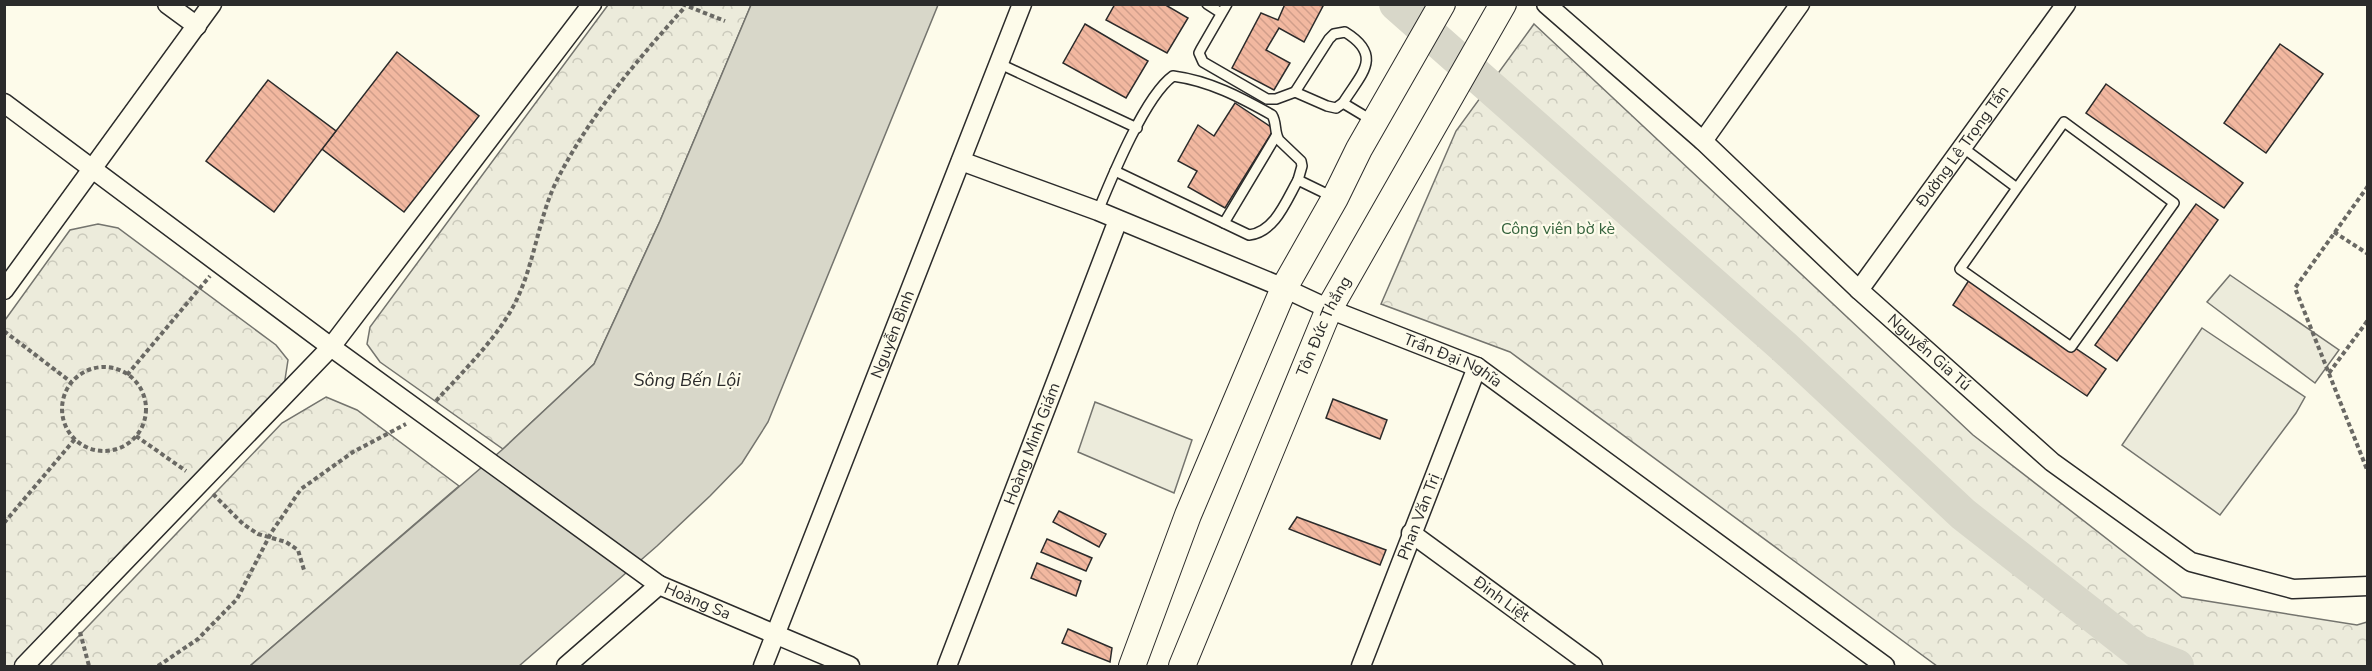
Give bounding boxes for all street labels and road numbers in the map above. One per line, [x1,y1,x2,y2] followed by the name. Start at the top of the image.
[1911,81,2014,213] street label: Đường Lê Trọng Tấn
[1291,272,1357,380] street label: Tôn Đức Thắng
[866,287,920,382] street label: Nguyễn Bình
[1882,309,1976,396] street label: Nguyễn Gia Tú
[1400,328,1506,393] street label: Trần Đại Nghĩa
[999,379,1066,508] street label: Hoàng Minh Giám
[1392,471,1446,563] street label: Phan Văn Trị
[1468,571,1534,627] street label: Đinh Liệt
[661,577,734,625] street label: Hoàng Sa

